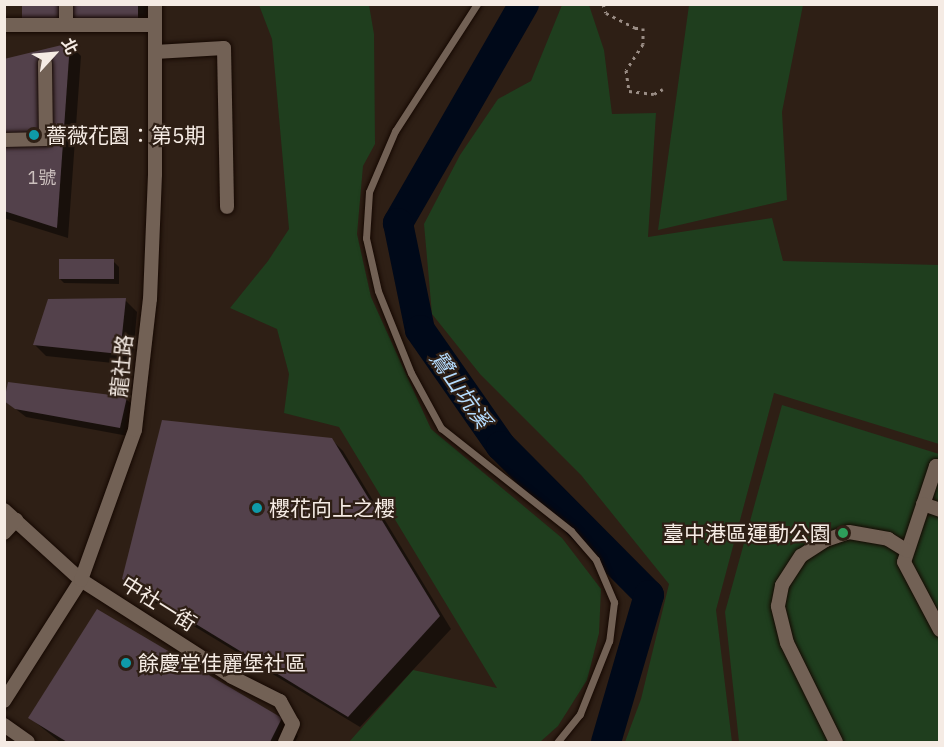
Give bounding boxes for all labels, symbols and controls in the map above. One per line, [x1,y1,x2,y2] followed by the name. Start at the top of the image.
[24,24,84,84] north arrow
[58,35,83,58] text: 北
[46,122,206,148] place label: 薔薇花園：第5期
[27,128,41,142] marker: 薔薇花園：第5期
[28,167,56,189] house number: 1號
[105,333,137,399] street label: 龍社路
[425,345,497,433] water label: 鷺山坑溪
[269,495,395,521] place label: 櫻花向上之櫻
[250,501,264,515] marker: 櫻花向上之櫻
[663,520,831,546] place label: 臺中港區運動公園
[836,526,850,540] marker: 臺中港區運動公園
[117,570,201,636] street label: 中社一街
[138,650,306,676] place label: 餘慶堂佳麗堡社區
[119,656,133,670] marker: 餘慶堂佳麗堡社區

